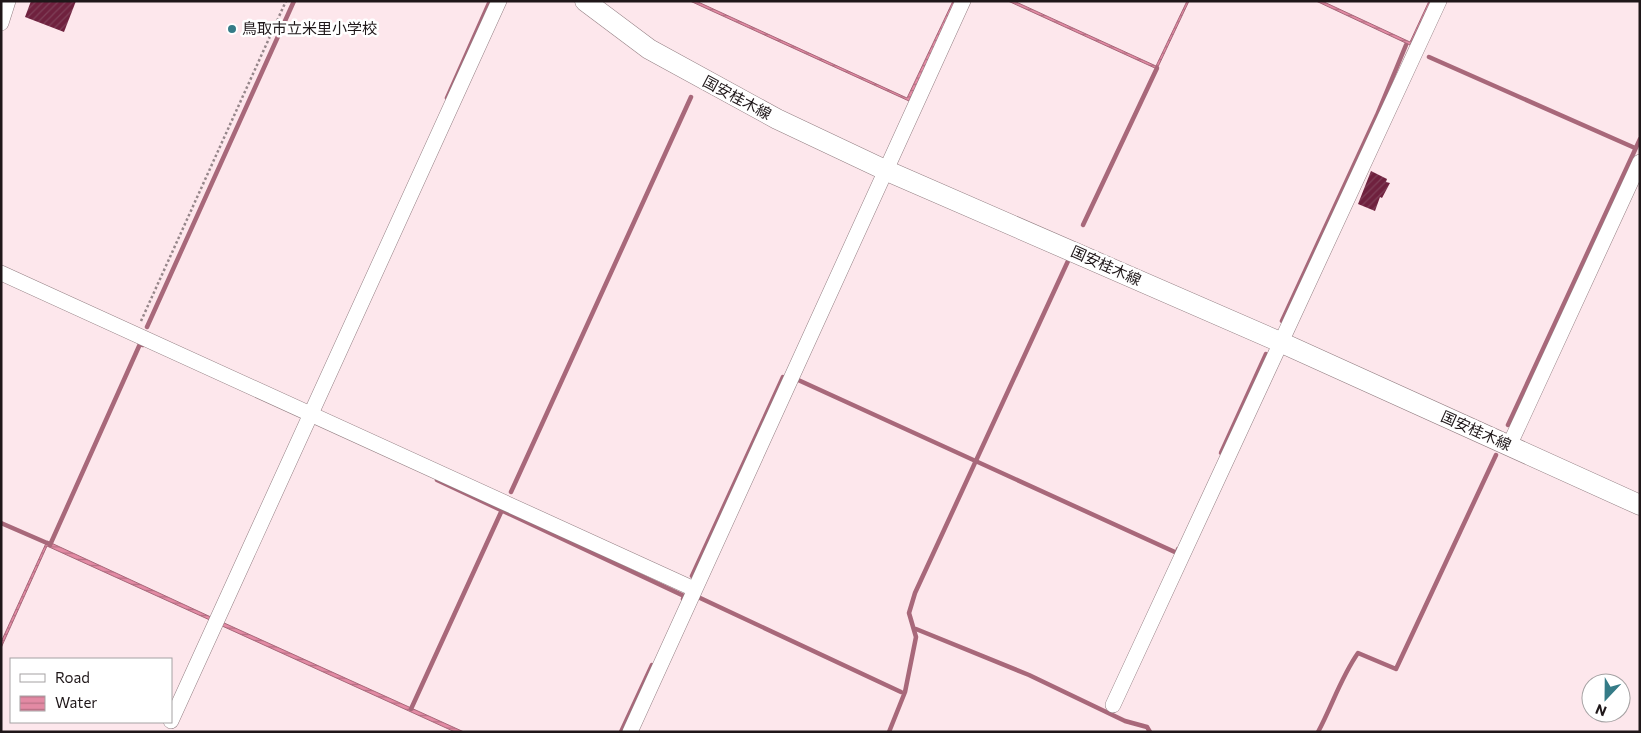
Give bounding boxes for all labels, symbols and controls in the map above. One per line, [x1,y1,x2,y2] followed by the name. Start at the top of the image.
[242,19,377,37] place label: 鳥取市立米里小学校
[226,23,238,35] marker: 鳥取市立米里小学校
[700,72,775,123] street label: 国安桂木線
[1068,242,1144,289] street label: 国安桂木線
[1438,407,1514,454] street label: 国安桂木線
[10,658,172,723] legend
[55,668,90,686] text: Road
[1581,673,1631,723] north arrow
[55,693,97,711] text: Water
[1593,701,1609,720] text: N

